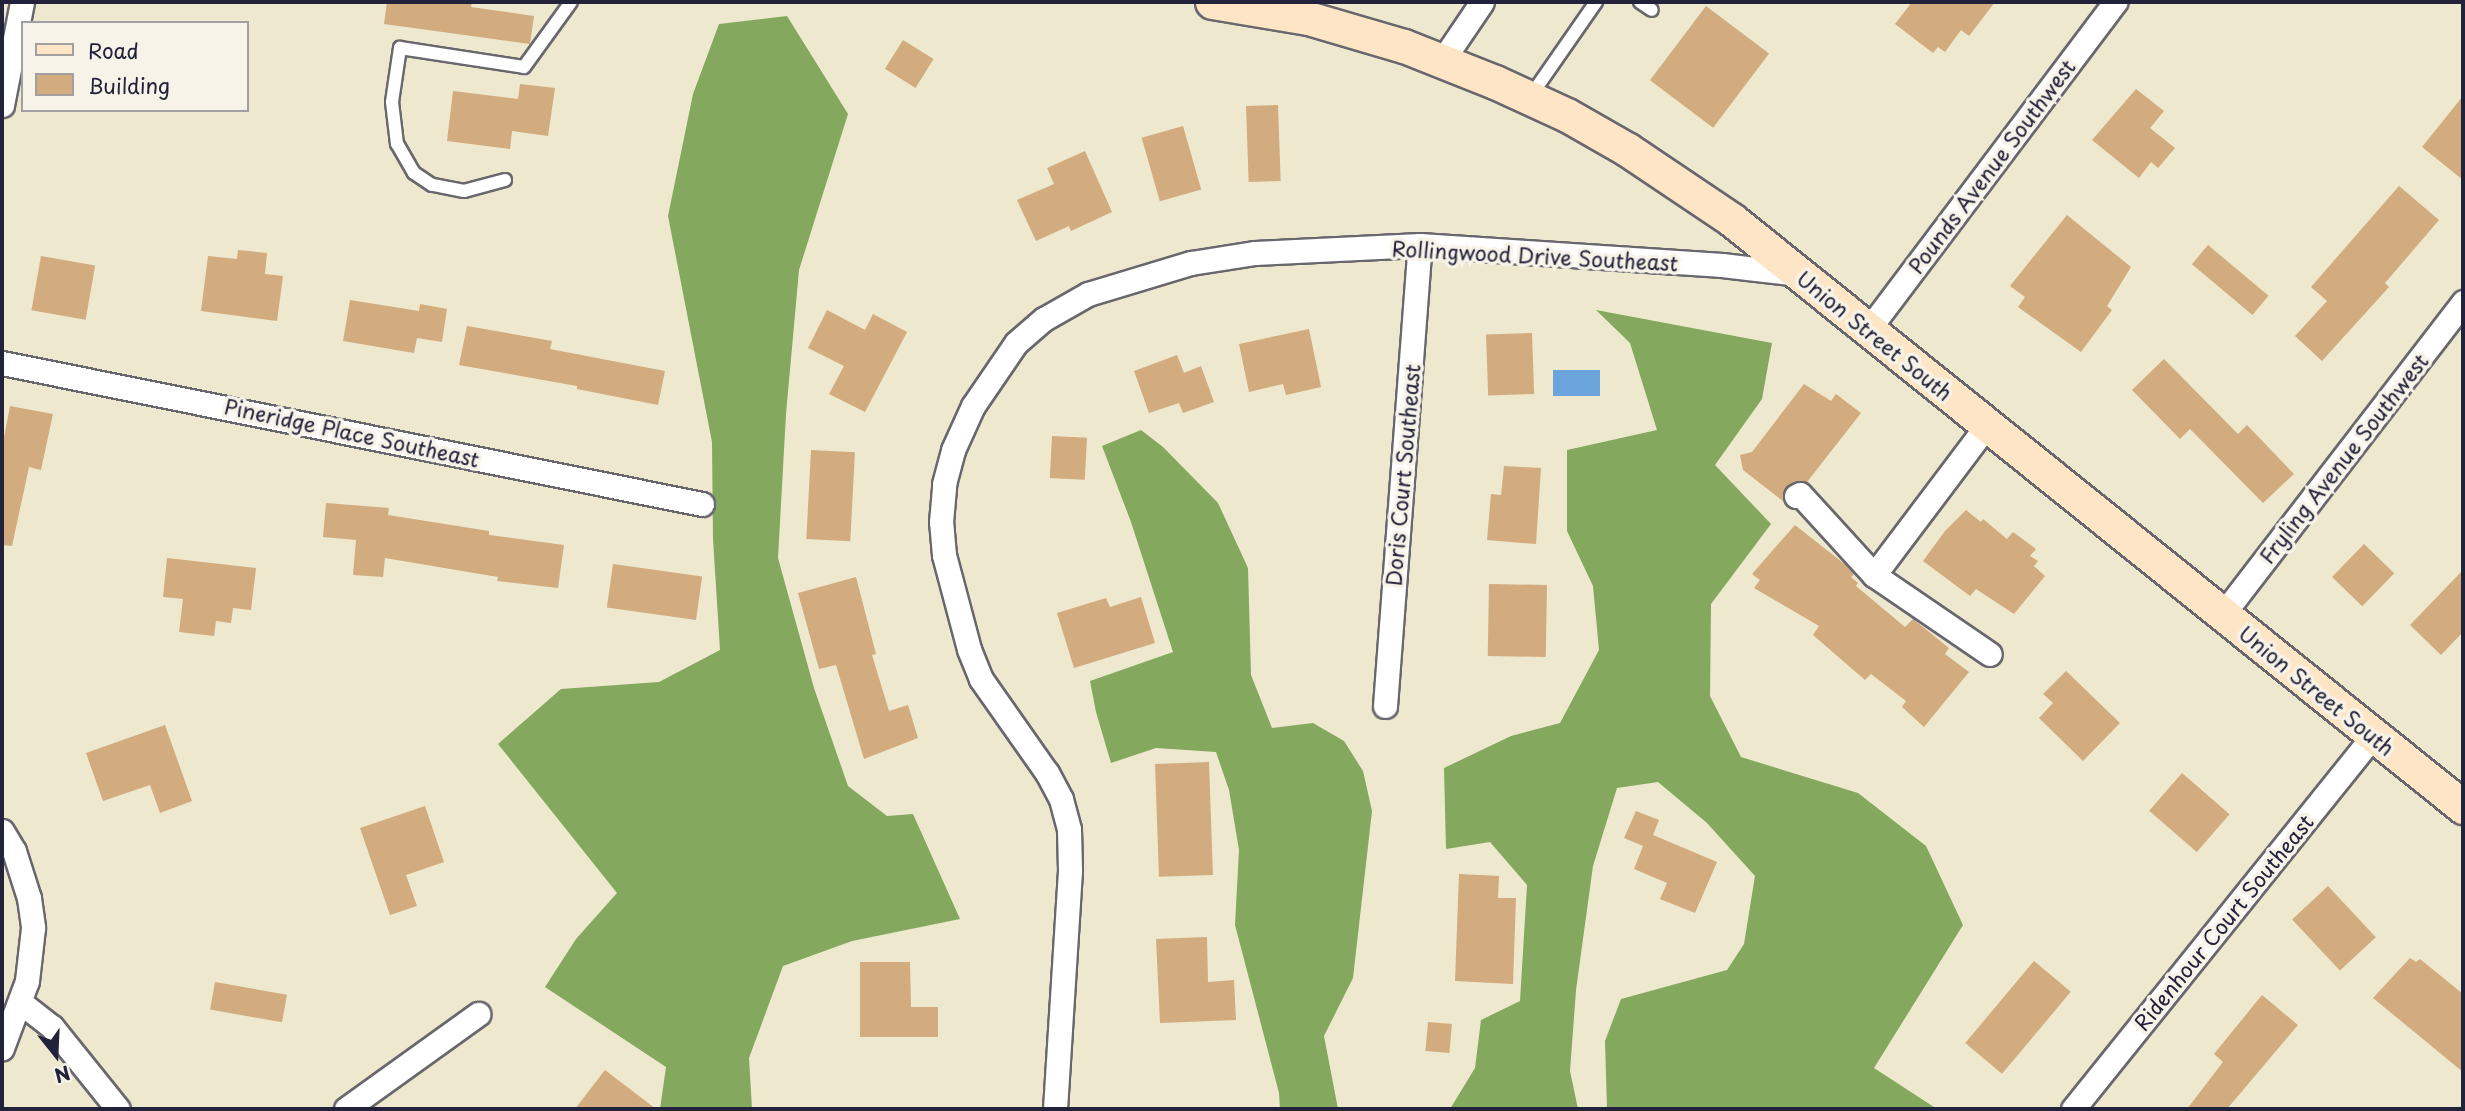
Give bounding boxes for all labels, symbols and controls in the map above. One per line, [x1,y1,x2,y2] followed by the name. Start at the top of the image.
[21,21,248,112] legend
[88,34,139,66] text: Road
[1903,54,2079,278] street label: Pounds Avenue Southwest
[88,69,170,101] text: Building
[1392,235,1678,275] street label: Rollingwood Drive Southeast
[1792,264,1958,406] street label: Union Street South
[2254,348,2432,568] street label: Fryling Avenue Southwest
[1380,363,1424,587] street label: Doris Court Southeast
[222,393,482,471] street label: Pineridge Place Southeast
[2234,619,2400,761] street label: Union Street South
[2128,808,2318,1036] street label: Ridenhour Court Southeast
[21,1020,91,1090] north arrow
[51,1059,74,1091] text: N

